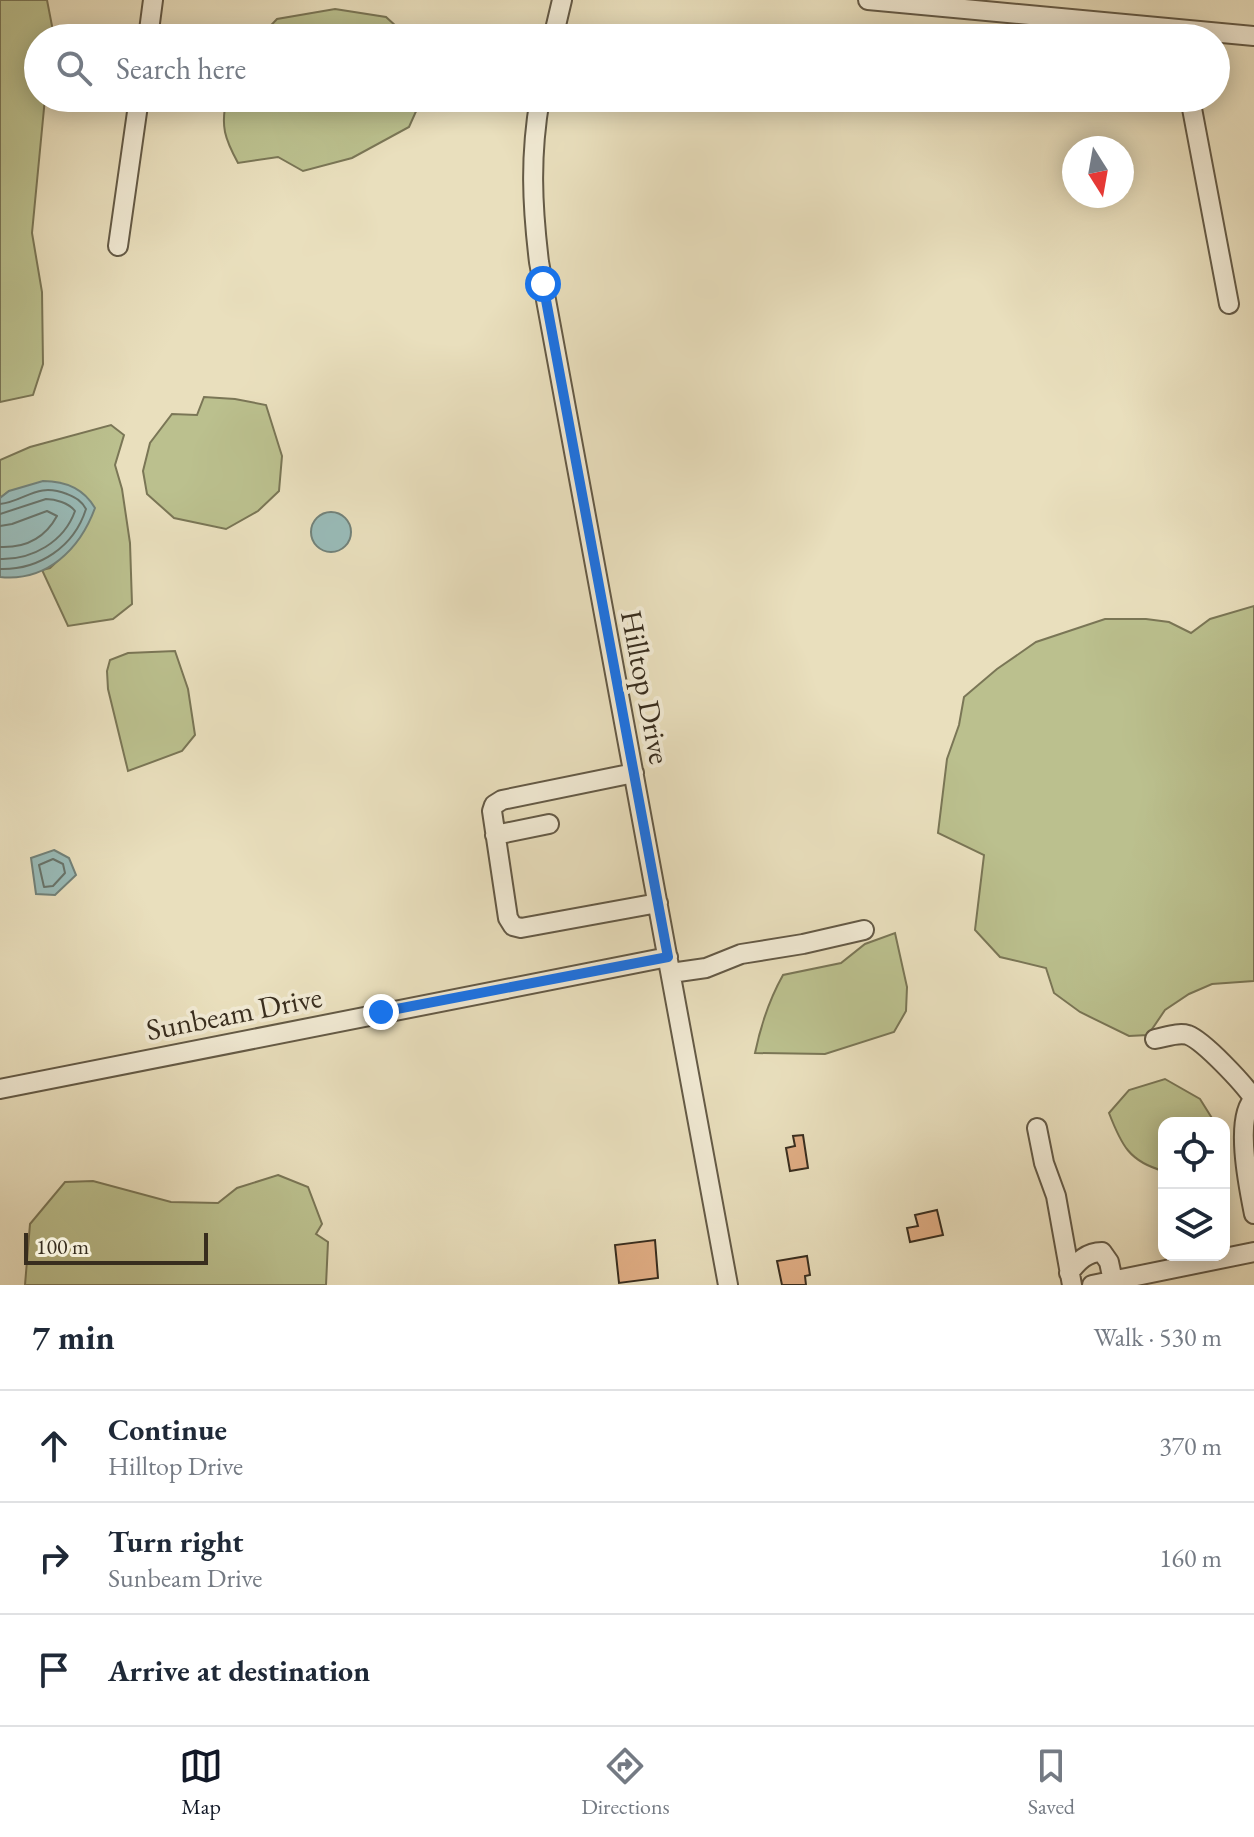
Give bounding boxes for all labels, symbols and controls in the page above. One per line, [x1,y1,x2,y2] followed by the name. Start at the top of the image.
[24,24,1230,112] search box
[52,46,96,90] icon: search
[116,49,246,88] text: Search here
[1062,136,1134,208] north arrow
[525,266,561,302] route start
[612,607,680,767] street label: Hilltop Drive
[143,977,325,1049] street label: Sunbeam Drive
[363,994,399,1030] route end
[1158,1117,1230,1261] map controls
[1158,1117,1230,1189] button: locate
[1158,1189,1230,1261] button: layers
[24,1229,208,1265] scale bar
[36,1232,89,1261] text: 100 m
[32,1315,115,1359] text: 7 min
[1094,1320,1222,1354] text: Walk · 530 m
[108,1410,227,1449] text: Continue
[32,1424,76,1468] icon: ahead
[1159,1429,1222,1463] text: 370 m
[108,1449,243,1483] text: Hilltop Drive
[108,1522,244,1561] text: Turn right
[32,1536,76,1580] icon: right
[1159,1541,1222,1575] text: 160 m
[108,1561,262,1595] text: Sunbeam Drive
[32,1648,76,1692] icon: arrive
[108,1651,370,1690] text: Arrive at destination
[179,1744,223,1821] tab: Map
[581,1744,670,1821] tab: Directions
[1028,1744,1075,1821] tab: Saved

